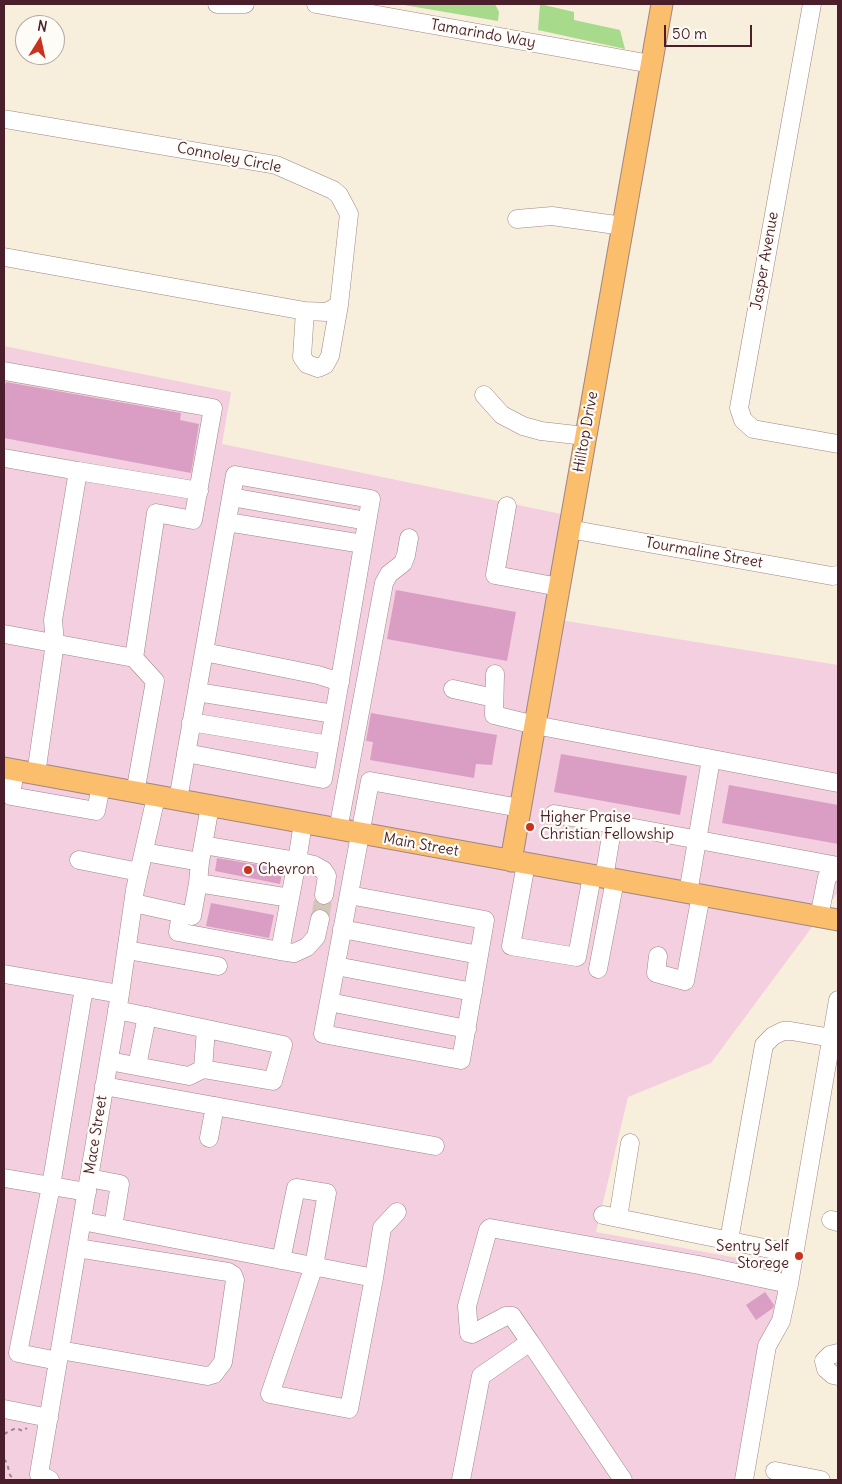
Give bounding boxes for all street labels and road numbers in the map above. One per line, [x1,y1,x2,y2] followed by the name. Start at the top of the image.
[429,16,537,52] street label: Tamarindo Way
[175,139,283,177] street label: Connoley Circle
[747,210,783,312] street label: Jasper Avenue
[570,390,602,474] street label: Hilltop Drive
[644,534,764,572] street label: Tourmaline Street
[382,830,460,860] street label: Main Street
[81,1094,111,1176] street label: Mace Street

